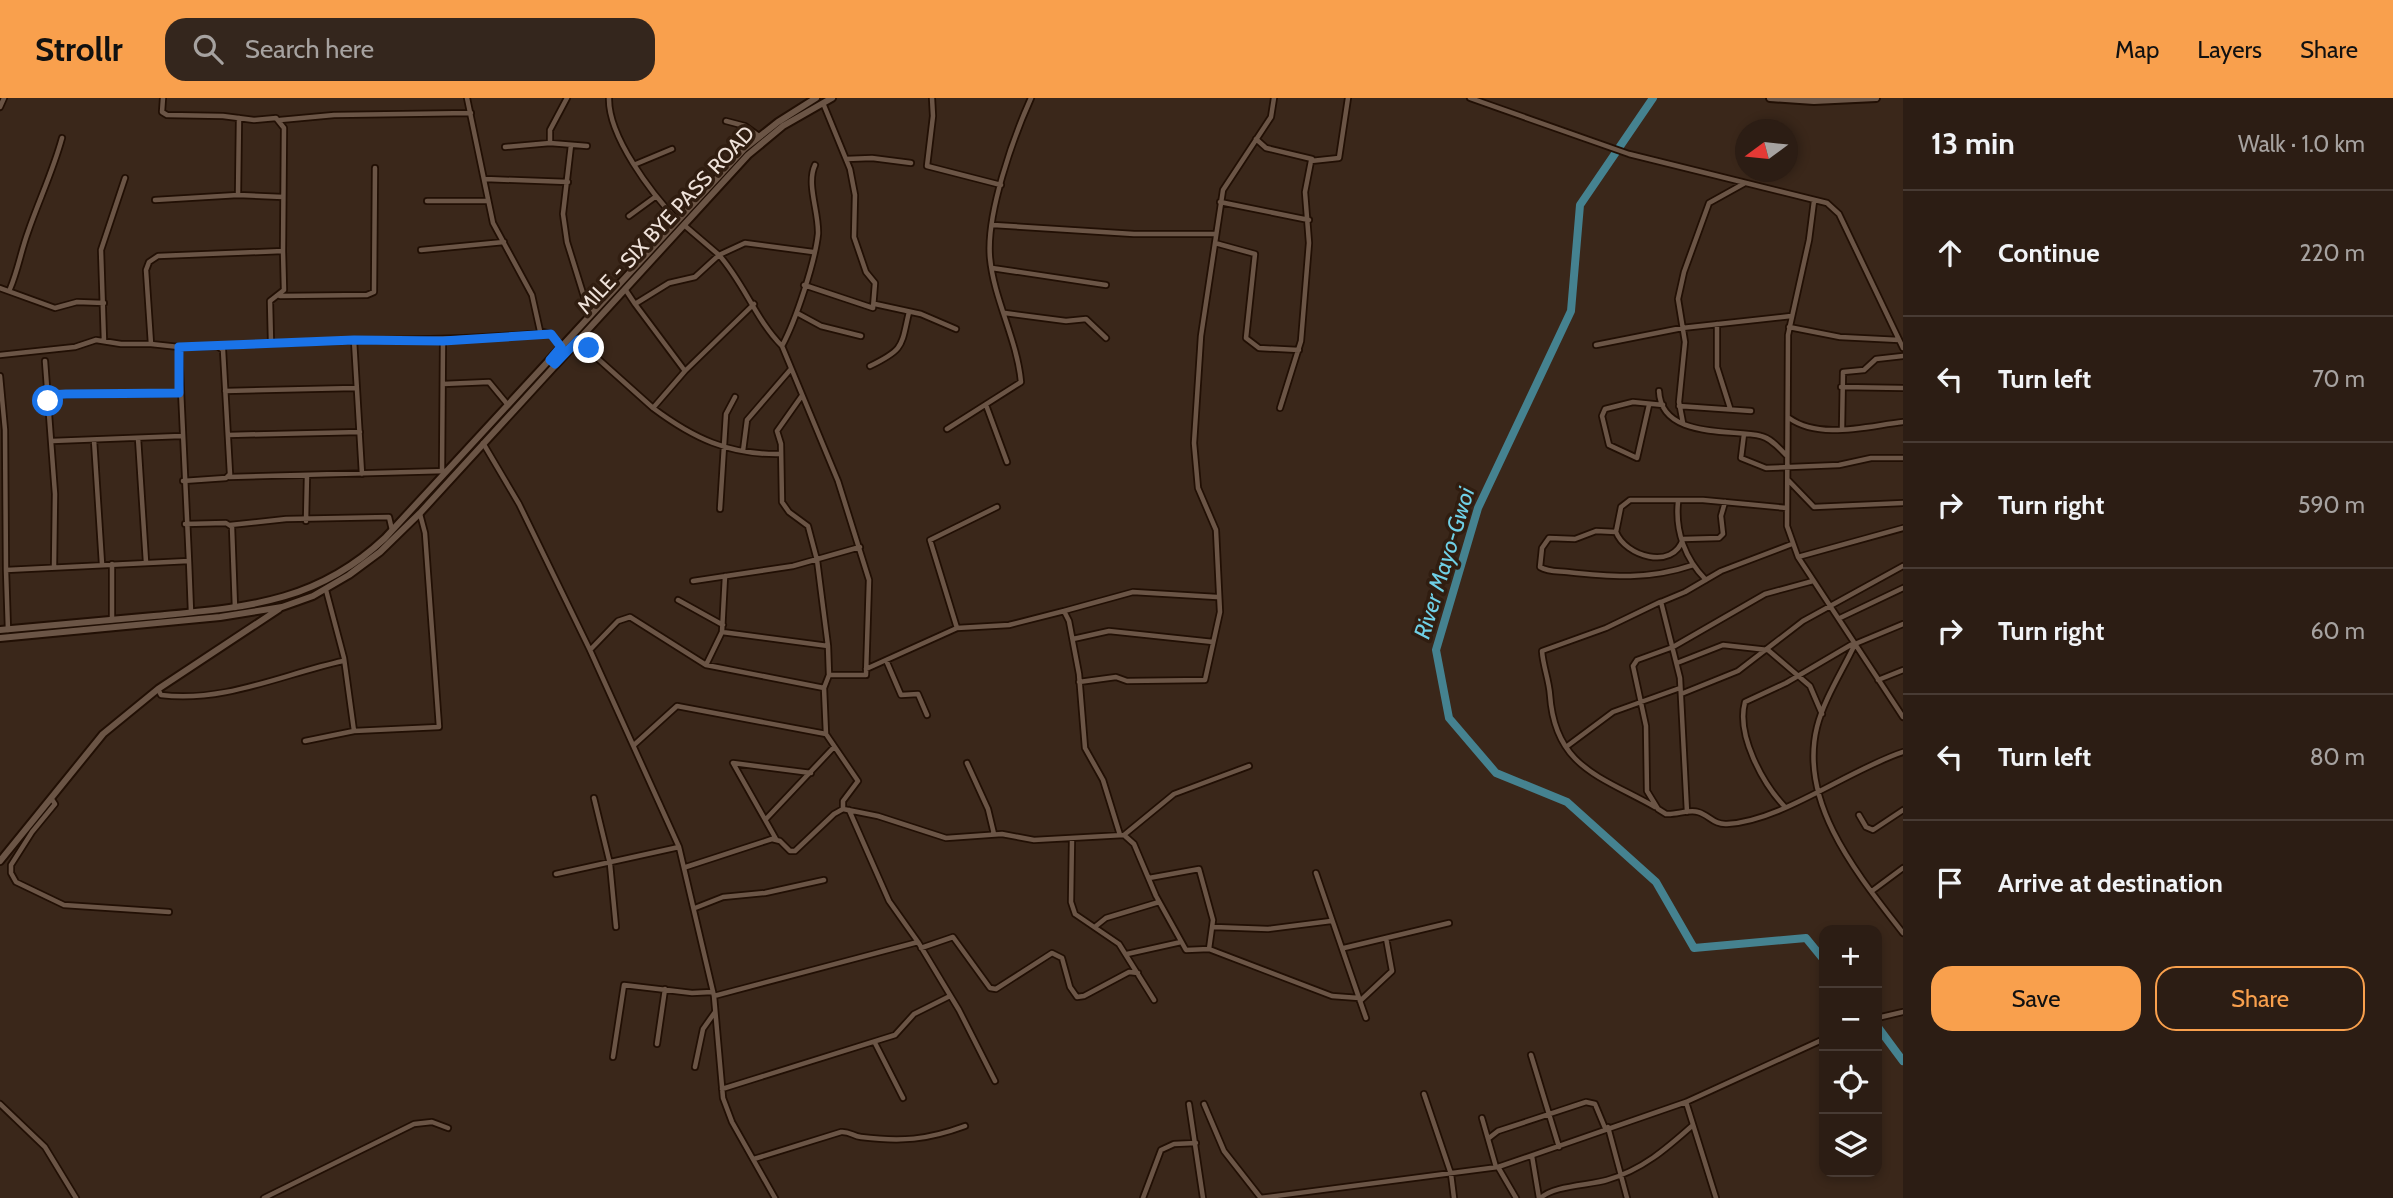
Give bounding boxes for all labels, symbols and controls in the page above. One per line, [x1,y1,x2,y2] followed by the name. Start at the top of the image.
[165,18,655,81] search box
[35,29,123,69] text: Strollr
[189,30,227,68] icon: search
[245,33,374,65] text: Search here
[2115,35,2159,64] text: Map
[2197,35,2262,64] text: Layers
[2300,35,2358,64] text: Share
[1735,119,1798,182] north arrow
[572,120,759,319] street label: MILE - SIX BYE PASS ROAD
[1931,125,2015,162] text: 13 min
[2238,130,2365,158] text: Walk · 1.0 km
[1931,234,1969,272] icon: ahead
[1998,237,2100,269] text: Continue
[2299,239,2365,267] text: 220 m
[573,332,604,363] route end
[1931,360,1969,398] icon: left
[1998,363,2091,395] text: Turn left
[2312,365,2365,393] text: 70 m
[32,385,63,416] route start
[1408,483,1481,642] water label: River Mayo-Gwoi
[1931,486,1969,524] icon: right
[1998,489,2104,521] text: Turn right
[2298,491,2365,519] text: 590 m
[1931,612,1969,650] icon: right
[1998,615,2104,647] text: Turn right
[2311,617,2365,645] text: 60 m
[1931,738,1969,776] icon: left
[1998,741,2091,773] text: Turn left
[2310,743,2365,771] text: 80 m
[1931,864,1969,902] icon: arrive
[1998,867,2223,899] text: Arrive at destination
[1819,925,1882,1177] map controls
[1819,925,1882,988] button: +
[1931,966,2141,1031] button: Save
[2155,966,2365,1031] button: Share
[1819,988,1882,1051] button: −
[1819,1051,1882,1114] button: locate
[1819,1114,1882,1177] button: layers

